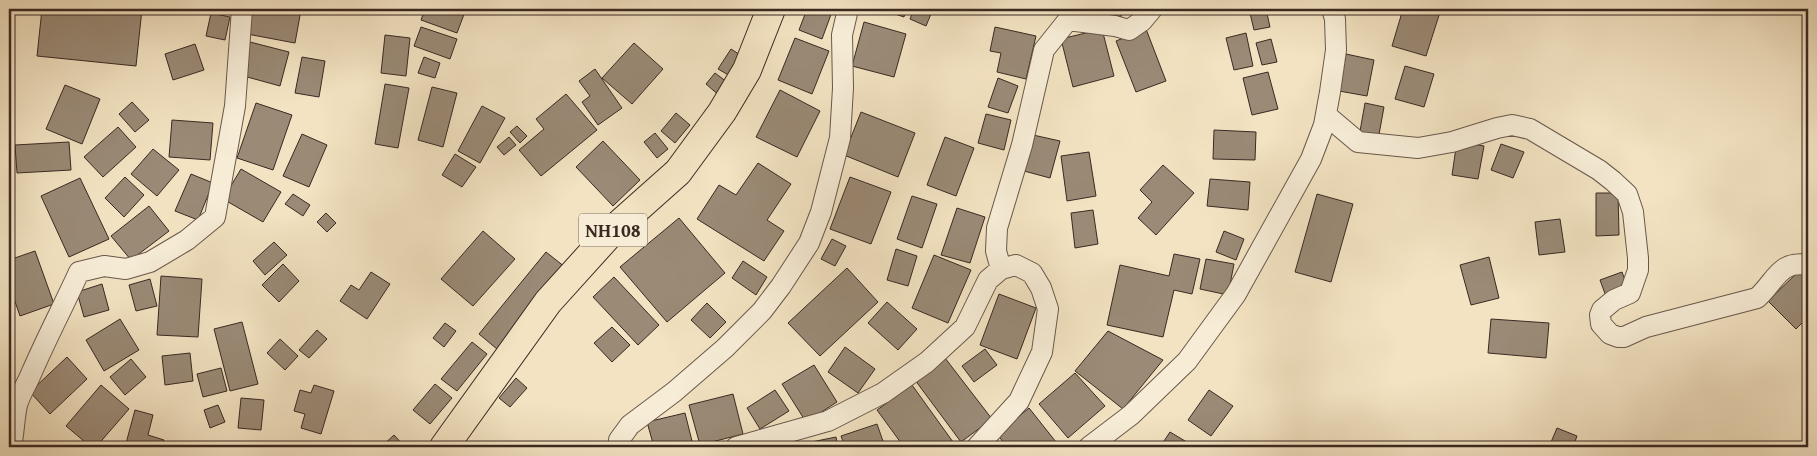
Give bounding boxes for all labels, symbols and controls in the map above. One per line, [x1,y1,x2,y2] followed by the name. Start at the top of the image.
[579,214,647,246] road number: NH108

